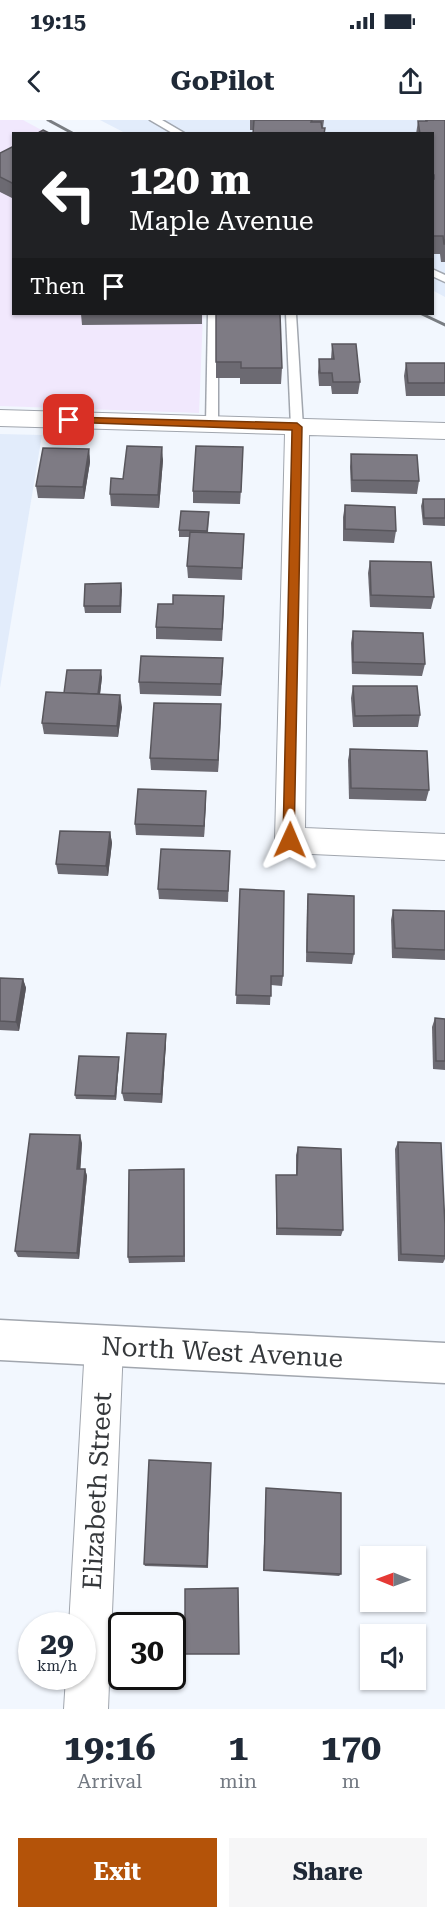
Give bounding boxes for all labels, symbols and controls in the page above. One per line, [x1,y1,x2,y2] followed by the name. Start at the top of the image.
[30,9,86,34] text: 19:15
[18,65,51,98] icon: back
[171,65,274,97] text: GoPilot
[394,65,427,98] icon: share
[129,155,251,204] text: 120 m
[30,156,108,234] icon: left
[129,205,314,237] text: Maple Avenue
[97,270,130,303] icon: arrive
[30,274,85,299] text: Then
[43,394,94,445] pin
[52,403,85,436] icon: arrive
[258,808,322,872] position arrow
[100,1331,344,1373] street label: North West Avenue
[77,1391,117,1591] street label: Elizabeth Street
[360,1546,426,1612] north arrow
[360,1546,426,1690] map controls
[108,1612,186,1690] speed limit sign: 30
[360,1624,426,1690] button: sound
[40,1626,74,1661] text: 29
[37,1657,77,1675] text: km/h
[64,1727,156,1769] text: 19:16
[228,1727,248,1769] text: 1
[321,1727,381,1769] text: 170
[77,1769,142,1793] text: Arrival
[219,1769,257,1793] text: min
[342,1769,360,1793] text: m
[18,1838,217,1907] button: Exit
[229,1838,427,1907] button: Share

